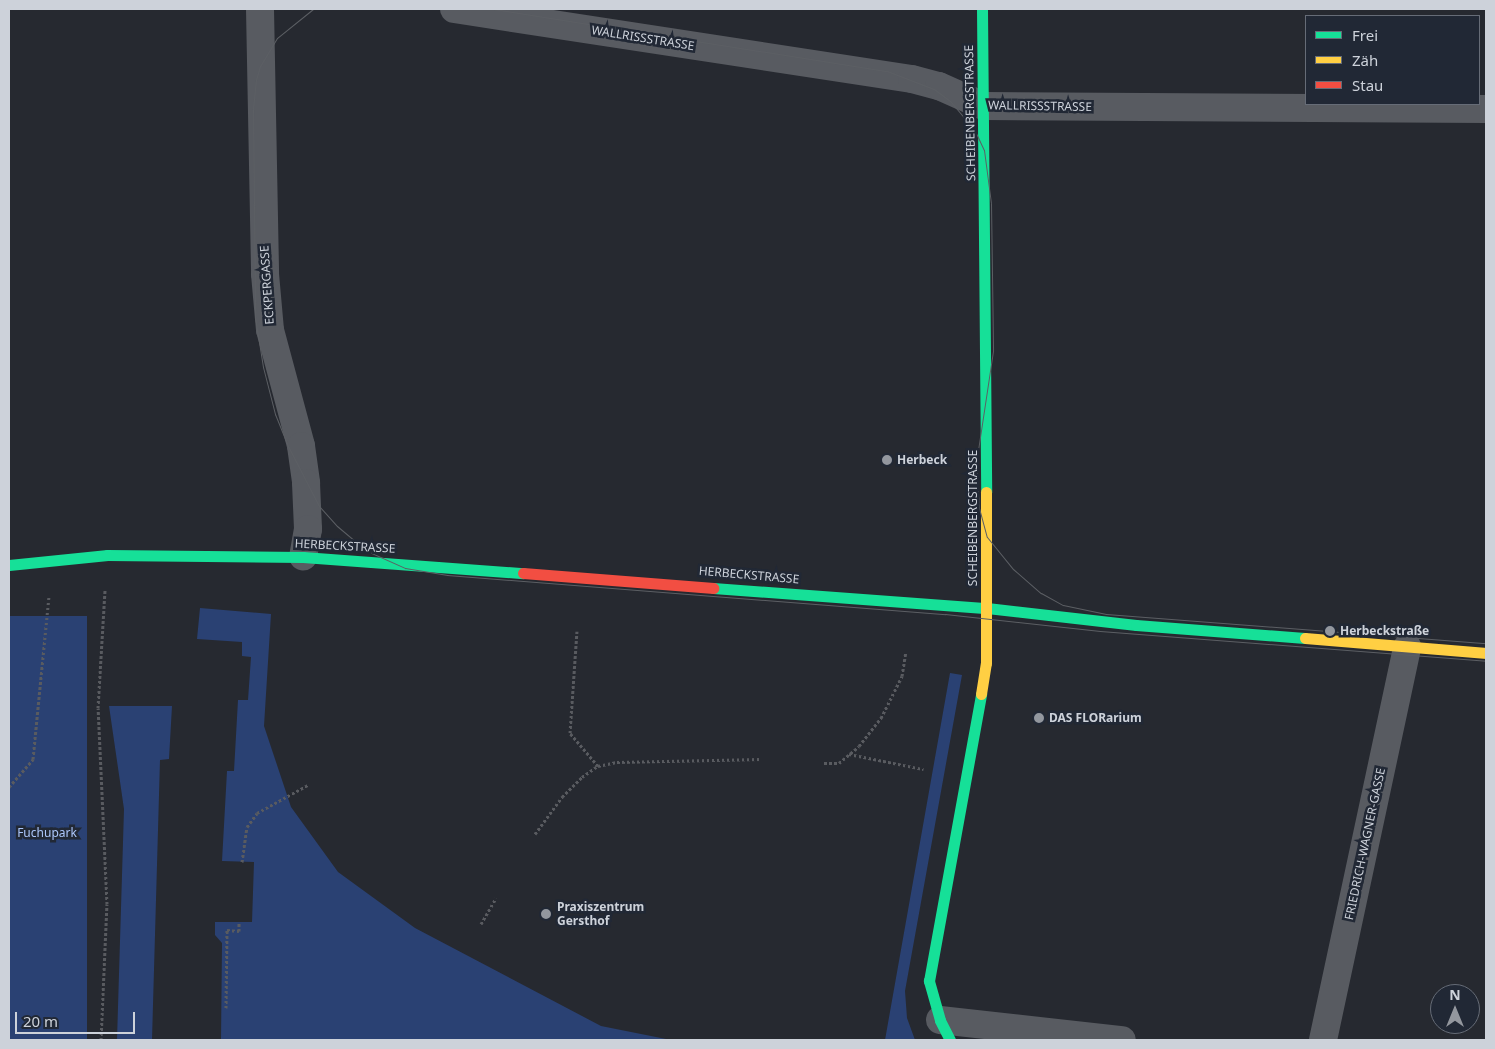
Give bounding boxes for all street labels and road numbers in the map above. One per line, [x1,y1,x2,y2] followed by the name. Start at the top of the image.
[591,23,695,53] street label: WALLRISSSTRASSE
[962,45,978,181] street label: SCHEIBENBERGSTRASSE
[988,98,1092,114] street label: WALLRISSSTRASSE
[257,245,277,325] street label: ECKPERGASSE
[966,450,980,586] street label: SCHEIBENBERGSTRASSE
[294,536,396,556] street label: HERBECKSTRASSE
[698,563,800,587] street label: HERBECKSTRASSE
[1342,767,1388,921] street label: FRIEDRICH-WAGNER-GASSE

